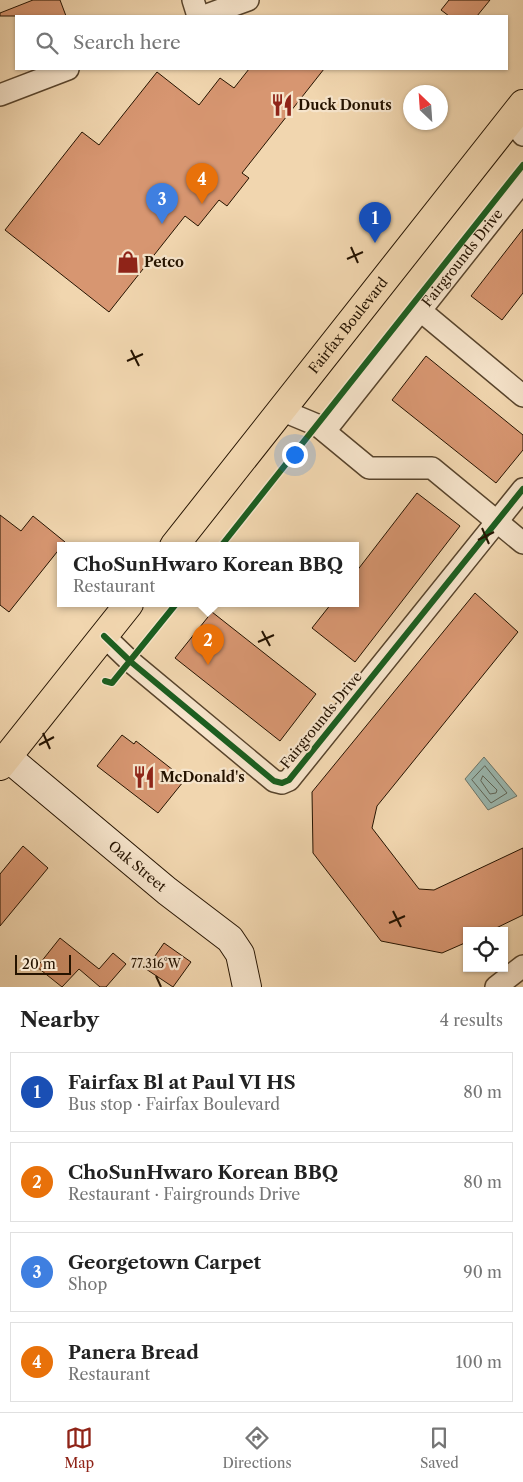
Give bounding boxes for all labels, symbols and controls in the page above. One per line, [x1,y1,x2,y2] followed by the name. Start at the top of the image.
[15,15,508,70] search box
[33,29,61,57] icon: search
[73,31,181,54] text: Search here
[403,85,448,130] north arrow
[269,92,295,118] restaurant icon: Duck Donuts
[298,96,392,114] place label: Duck Donuts
[186,163,218,204] pin: 4
[146,183,178,224] pin: 3
[359,202,391,243] pin: 1
[418,205,507,310] street label: Fairgrounds Drive
[115,249,141,275] shop icon: Petco
[144,253,184,271] place label: Petco
[305,273,392,377] street label: Fairfax Boulevard
[282,442,308,468] your location
[57,542,359,607] popup
[73,553,343,576] text: ChoSunHwaro Korean BBQ
[73,576,155,596] text: Restaurant
[192,624,224,665] pin: 2
[276,668,366,772] street label: Fairgrounds Drive
[131,764,157,790] restaurant icon: McDonald's
[160,768,245,786] place label: McDonald's
[105,837,170,896] street label: Oak Street
[463,927,508,972] map controls
[463,927,508,972] button: locate
[15,952,71,975] scale bar
[22,955,56,973] text: 20 m
[131,956,182,971] text: 77.316°W
[20,1007,99,1032] text: Nearby
[440,1010,503,1030] text: 4 results
[68,1071,296,1094] text: Fairfax Bl at Paul VI HS
[33,1082,41,1102] text: 1
[463,1082,502,1102] text: 80 m
[68,1094,280,1114] text: Bus stop · Fairfax Boulevard
[68,1161,338,1184] text: ChoSunHwaro Korean BBQ
[32,1172,42,1192] text: 2
[463,1172,502,1192] text: 80 m
[68,1184,300,1204] text: Restaurant · Fairgrounds Drive
[68,1251,261,1274] text: Georgetown Carpet
[32,1262,42,1282] text: 3
[463,1262,502,1282] text: 90 m
[68,1274,107,1294] text: Shop
[68,1341,199,1364] text: Panera Bread
[32,1352,42,1372] text: 4
[456,1352,502,1372] text: 100 m
[68,1364,150,1384] text: Restaurant
[64,1424,94,1472] tab: Map
[222,1424,292,1472] tab: Directions
[420,1424,459,1472] tab: Saved

